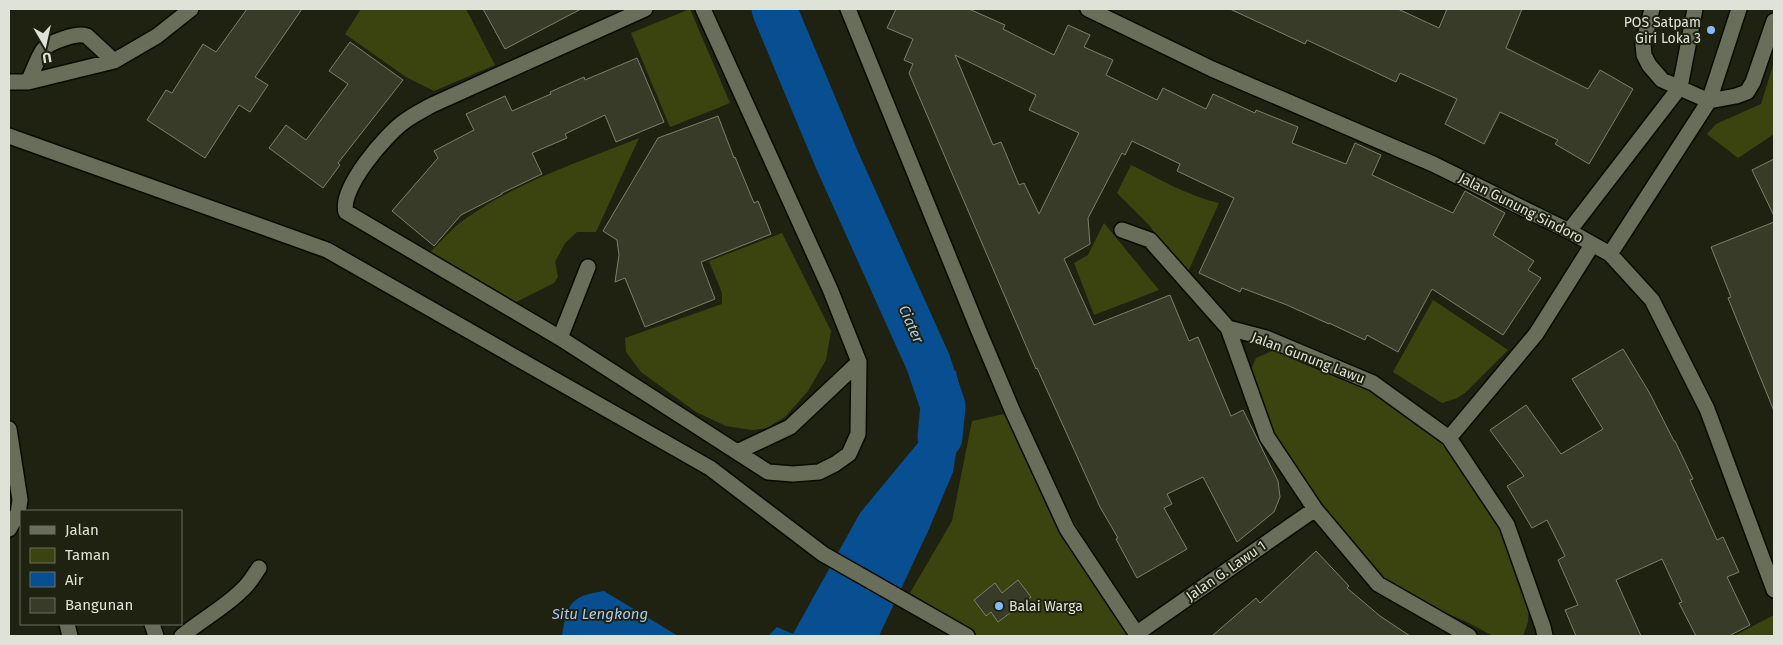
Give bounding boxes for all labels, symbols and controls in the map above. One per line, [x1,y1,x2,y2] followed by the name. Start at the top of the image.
[1624,14,1701,47] place label: POS Satpam Giri Loka 3
[20,20,70,70] north arrow
[1705,24,1717,36] marker: POS Satpam Giri Loka 3
[41,48,53,66] text: U
[1456,169,1586,247] street label: Jalan Gunung Sindoro
[895,302,928,347] water label: Ciater
[1249,328,1367,388] street label: Jalan Gunung Lawu
[20,510,182,625] legend
[65,521,99,539] text: Jalan
[1183,537,1269,605] street label: Jalan G. Lawu 1
[65,546,110,564] text: Taman
[65,571,84,589] text: Air
[65,596,133,614] text: Bangunan
[1009,598,1083,615] place label: Balai Warga
[993,600,1005,612] marker: Balai Warga
[551,605,648,623] water label: Situ Lengkong

